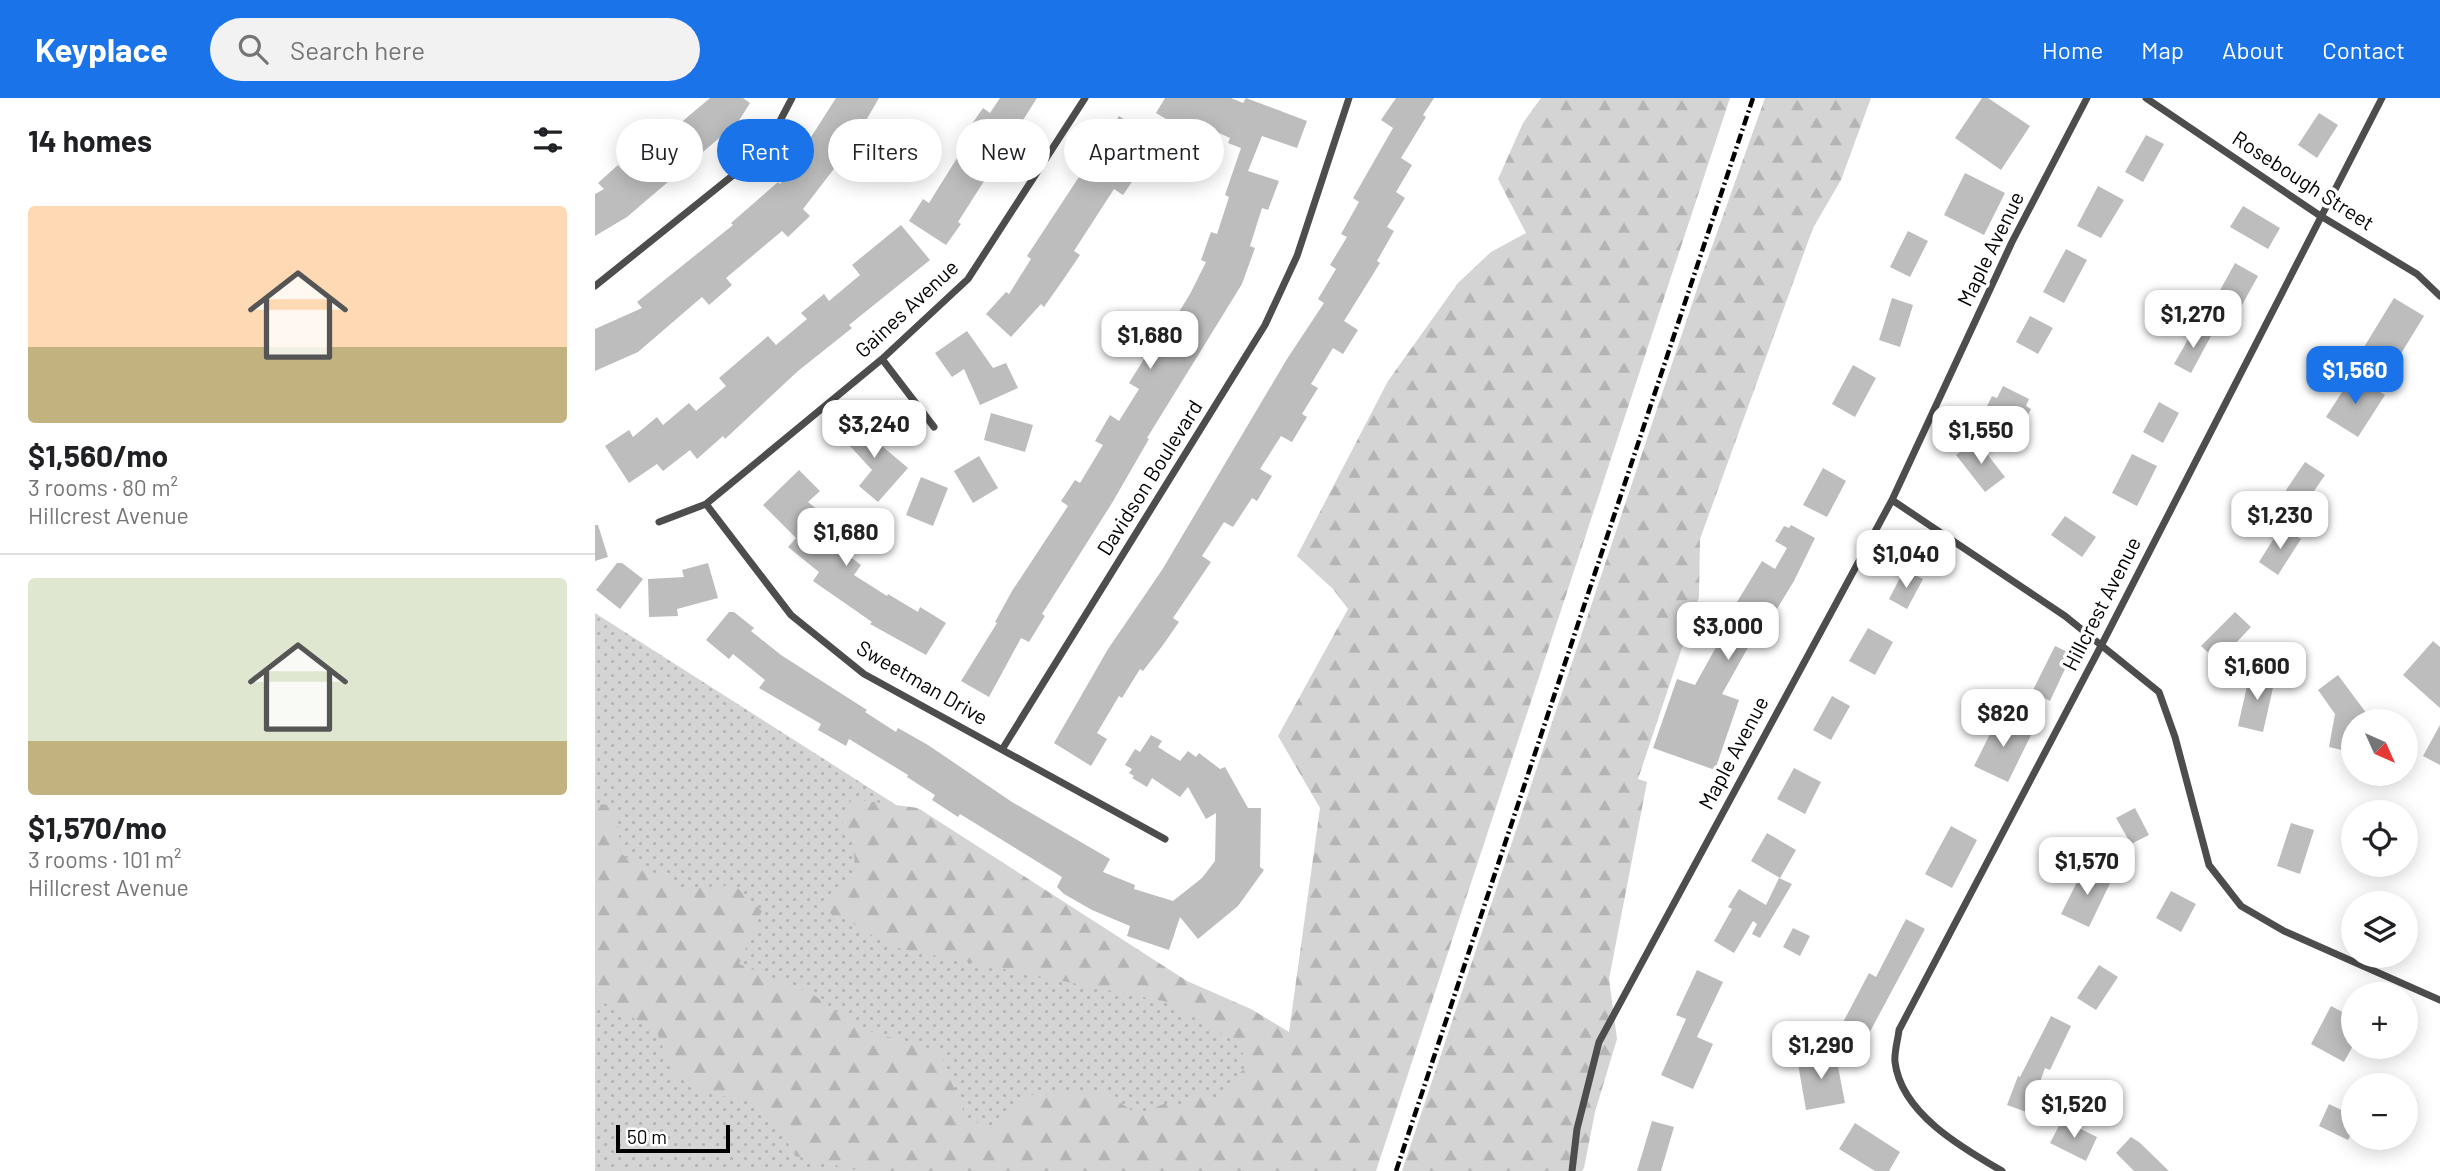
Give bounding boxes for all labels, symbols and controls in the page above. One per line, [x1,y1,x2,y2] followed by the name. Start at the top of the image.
[210,18,700,81] search box
[35,29,168,69] text: Keyplace
[234,30,272,68] icon: search
[290,34,425,65] text: Search here
[2042,35,2103,64] text: Home
[2141,35,2184,64] text: Map
[2222,35,2284,64] text: About
[2322,35,2405,64] text: Contact
[616,119,703,182] chip: Buy
[717,119,814,182] chip: Rent
[828,119,942,182] chip: Filters
[956,119,1050,182] chip: New
[1064,119,1224,182] chip: Apartment
[529,121,567,159] icon: filters
[28,122,152,158] text: 14 homes
[2228,125,2379,235] street label: Rosebough Street
[1951,187,2028,310] street label: Maple Avenue
[235,252,361,378] icon: home
[849,254,963,362] street label: Gaines Avenue
[2136,290,2250,350] pin: $1,270
[2161,299,2225,327] text: $1,270
[1093,312,1207,371] pin: $1,680
[1117,320,1183,348] text: $1,680
[2298,346,2412,406] pin: $1,560
[2322,355,2388,383] text: $1,560
[1091,395,1207,559] street label: Davidson Boulevard
[817,400,931,460] pin: $3,240
[1924,406,2038,466] pin: $1,550
[838,409,910,437] text: $3,240
[1948,415,2014,443] text: $1,550
[28,437,168,473] text: $1,560/mo
[28,473,178,501] text: 3 rooms · 80 m²
[2223,491,2337,551] pin: $1,230
[2247,500,2313,528] text: $1,230
[28,501,189,529] text: Hillcrest Avenue
[789,508,903,568] pin: $1,680
[813,517,879,545] text: $1,680
[1849,531,1963,590] pin: $1,040
[2056,532,2145,674] street label: Hillcrest Avenue
[1873,539,1939,567] text: $1,040
[1671,602,1785,662] pin: $3,000
[1693,611,1763,639] text: $3,000
[235,624,361,750] icon: home
[853,634,993,729] street label: Sweetman Drive
[2200,642,2314,702] pin: $1,600
[2224,651,2290,679] text: $1,600
[1962,690,2044,749] pin: $820
[1692,692,1773,813] street label: Maple Avenue
[1977,698,2029,726] text: $820
[2341,709,2419,786] north arrow
[2341,709,2418,1150] map controls
[2341,800,2418,877] button: locate
[28,809,167,845] text: $1,570/mo
[2030,838,2144,897] pin: $1,570
[28,845,181,873] text: 3 rooms · 101 m²
[2055,846,2119,874] text: $1,570
[28,873,189,901] text: Hillcrest Avenue
[2341,891,2418,968] button: layers
[2341,982,2418,1059] button: +
[1764,1021,1878,1081] pin: $1,290
[1788,1030,1854,1058] text: $1,290
[2341,1073,2418,1150] button: −
[2017,1080,2131,1140] pin: $1,520
[2041,1089,2107,1117] text: $1,520
[616,1122,730,1154] scale bar
[627,1125,667,1148] text: 50 m

